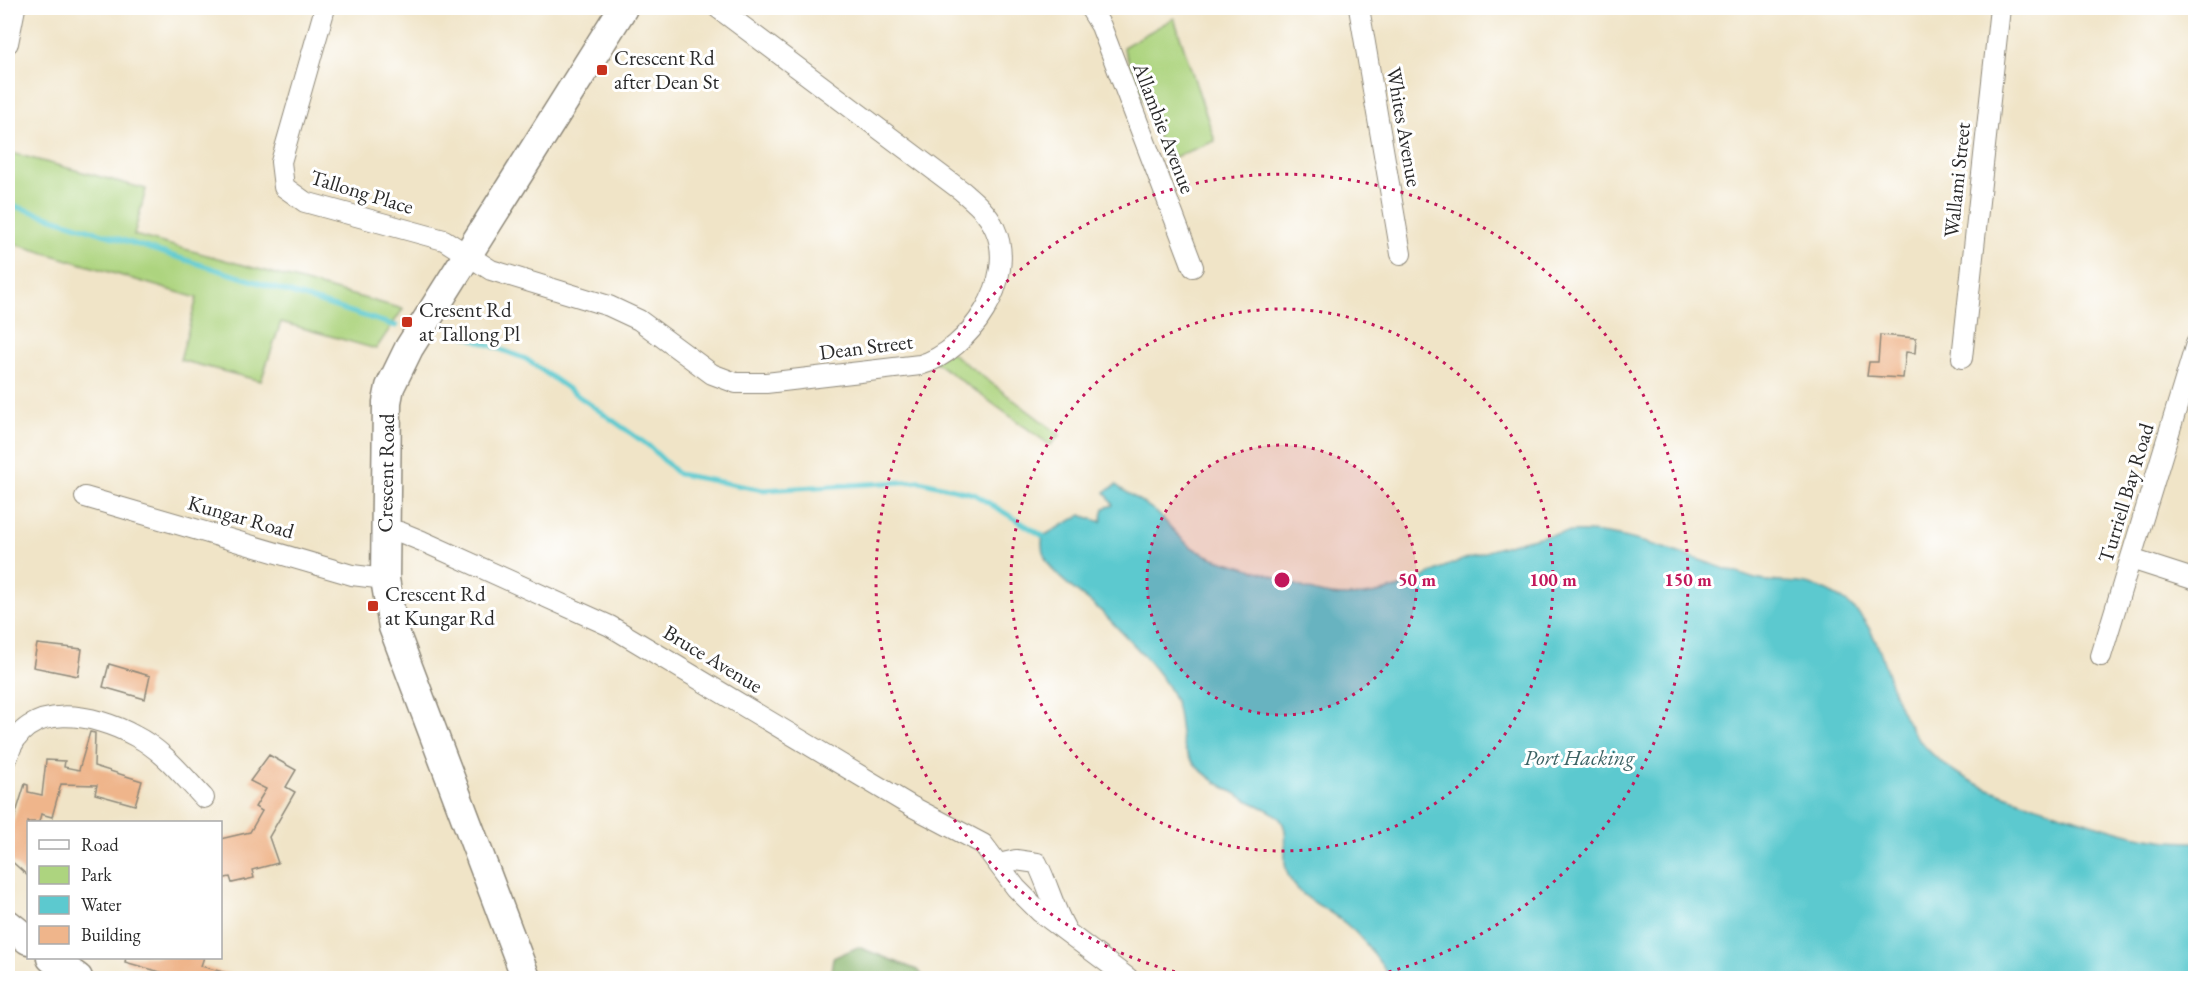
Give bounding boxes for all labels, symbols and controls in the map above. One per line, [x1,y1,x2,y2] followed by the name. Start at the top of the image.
[614,44,720,95] place label: Crescent Rd after Dean St
[1127,58,1202,197] street label: Allambie Avenue
[595,63,609,77] marker: Crescent Rd after Dean St
[1381,65,1428,189] street label: Whites Avenue
[1937,121,1976,239] street label: Wallami Street
[307,163,417,220] street label: Tallong Place
[419,296,520,347] place label: Cresent Rd at Tallong Pl
[400,315,414,329] marker: Cresent Rd at Tallong Pl
[818,327,915,366] street label: Dean Street
[371,413,400,533] street label: Crescent Road
[2091,419,2160,566] street label: Turriell Bay Road
[185,489,298,545] street label: Kungar Road
[1398,568,1436,591] text: 50 m
[1529,568,1577,591] text: 100 m
[1664,568,1712,591] text: 150 m
[1272,570,1292,590] centre of rings
[385,580,495,631] place label: Crescent Rd at Kungar Rd
[366,599,380,613] marker: Crescent Rd at Kungar Rd
[659,618,768,699] street label: Bruce Avenue
[1524,743,1635,772] water label: Port Hacking
[27,821,222,959] legend
[81,833,120,856] text: Road
[81,863,112,886] text: Park
[81,893,122,916] text: Water
[81,923,141,946] text: Building

